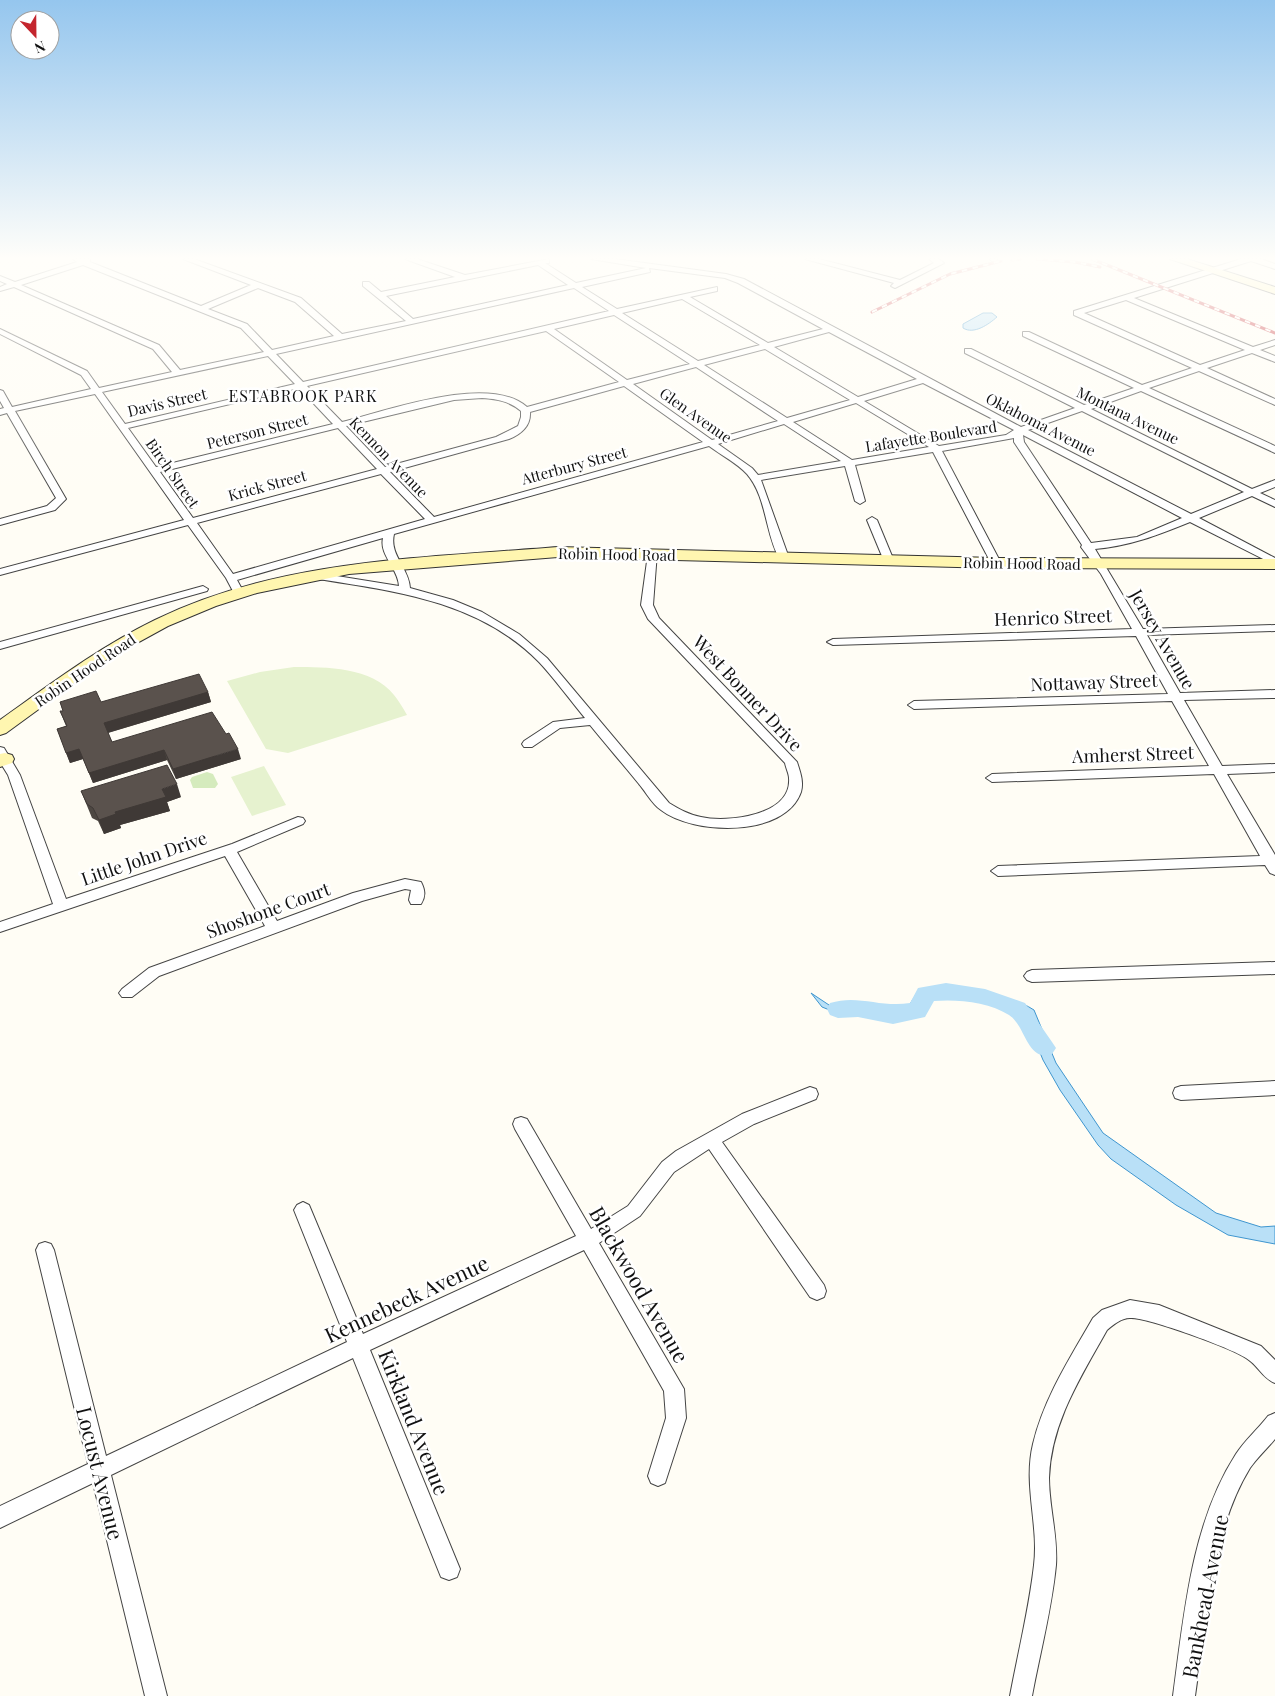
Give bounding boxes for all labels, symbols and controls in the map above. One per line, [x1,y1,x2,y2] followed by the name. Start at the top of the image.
[10,10,60,60] north arrow
[32,37,48,58] text: N
[1073,382,1183,448] street label: Montana Avenue
[125,383,209,421] street label: Davis Street
[656,383,736,447] street label: Glen Avenue
[229,385,377,406] district label: ESTABROOK PARK
[983,388,1099,460] street label: Oklahoma Avenue
[204,409,310,453] street label: Peterson Street
[345,412,433,502] street label: Kennon Avenue
[864,416,998,456] street label: Lafayette Boulevard
[142,434,205,512] street label: Birch Street
[518,441,630,489] street label: Atterbury Street
[226,465,309,505] street label: Krick Street
[558,543,676,565] street label: Robin Hood Road
[963,552,1081,574] street label: Robin Hood Road
[1124,584,1201,693] street label: Jersey Avenue
[994,603,1113,631] street label: Henrico Street
[31,629,140,711] street label: Robin Hood Road
[687,629,808,756] street label: West Bonner Drive
[1030,668,1159,696] street label: Nottaway Street
[1071,740,1195,768] street label: Amherst Street
[78,825,210,891] street label: Little John Drive
[203,876,334,944] street label: Shoshone Court
[584,1201,696,1367] street label: Blackwood Avenue
[319,1248,493,1348] street label: Kennebeck Avenue
[373,1345,457,1499] street label: Kirkland Avenue
[71,1403,131,1543] street label: Locust Avenue
[1174,1512,1234,1680] street label: Bankhead Avenue

